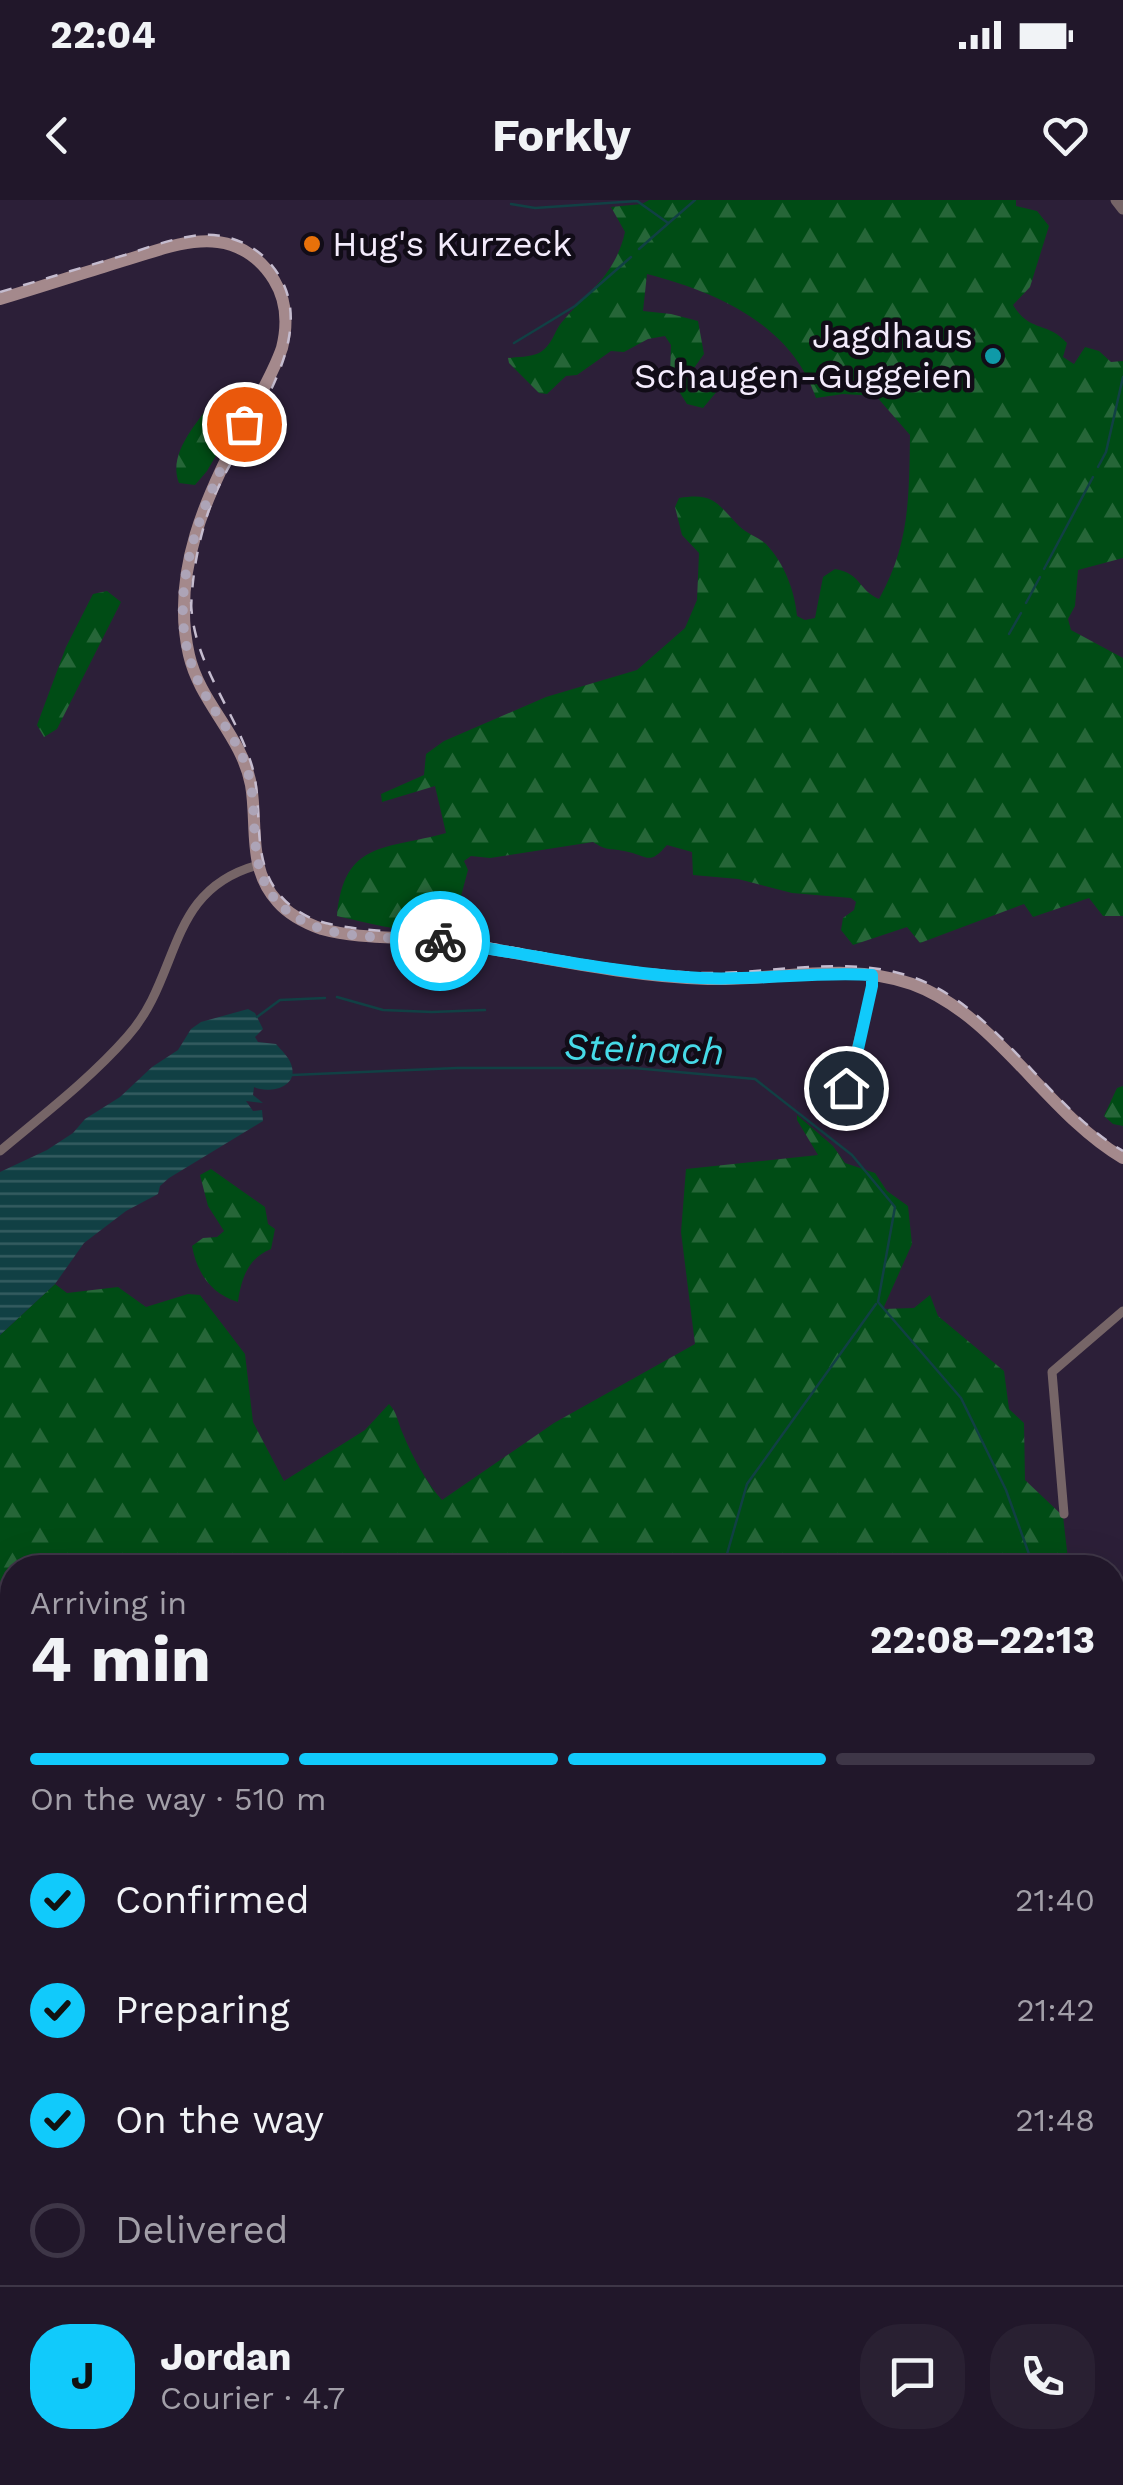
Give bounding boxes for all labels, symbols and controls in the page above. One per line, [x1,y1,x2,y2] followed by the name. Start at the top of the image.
[50,13,156,57] text: 22:04
[30,108,85,163] icon: back
[1038,108,1093,163] icon: heart
[492,109,631,162] text: Forkly
[332,223,572,265] place label: Hug's Kurzeck
[301,233,323,255] marker: Hug's Kurzeck
[634,315,973,397] place label: Jagdhaus Schaugen-Guggeien
[982,345,1004,367] marker: Jagdhaus Schaugen-Guggeien
[202,382,287,467] pin
[217,397,272,452] icon: bag
[390,891,490,991] courier
[413,914,468,969] icon: bike
[563,1024,725,1074] water label: Steinach
[804,1046,889,1131] pin
[819,1061,874,1116] icon: home
[30,1584,187,1622] text: Arriving in
[870,1618,1095,1662] text: 22:08–22:13
[30,1621,211,1697] text: 4 min
[30,1780,327,1818] text: On the way · 510 m
[30,1873,85,1928] icon: check
[115,1878,310,1922] text: Confirmed
[1015,1881,1095,1919] text: 21:40
[30,1983,85,2038] icon: check
[115,1988,290,2032] text: Preparing
[1016,1991,1095,2029] text: 21:42
[30,2093,85,2148] icon: check
[115,2098,324,2142] text: On the way
[1015,2101,1095,2139] text: 21:48
[115,2208,288,2252] text: Delivered
[860,2324,965,2429] button: chat
[990,2324,1095,2429] button: phone
[160,2335,292,2379] text: Jordan
[71,2354,94,2398] text: J
[160,2379,345,2417] text: Courier · 4.7

